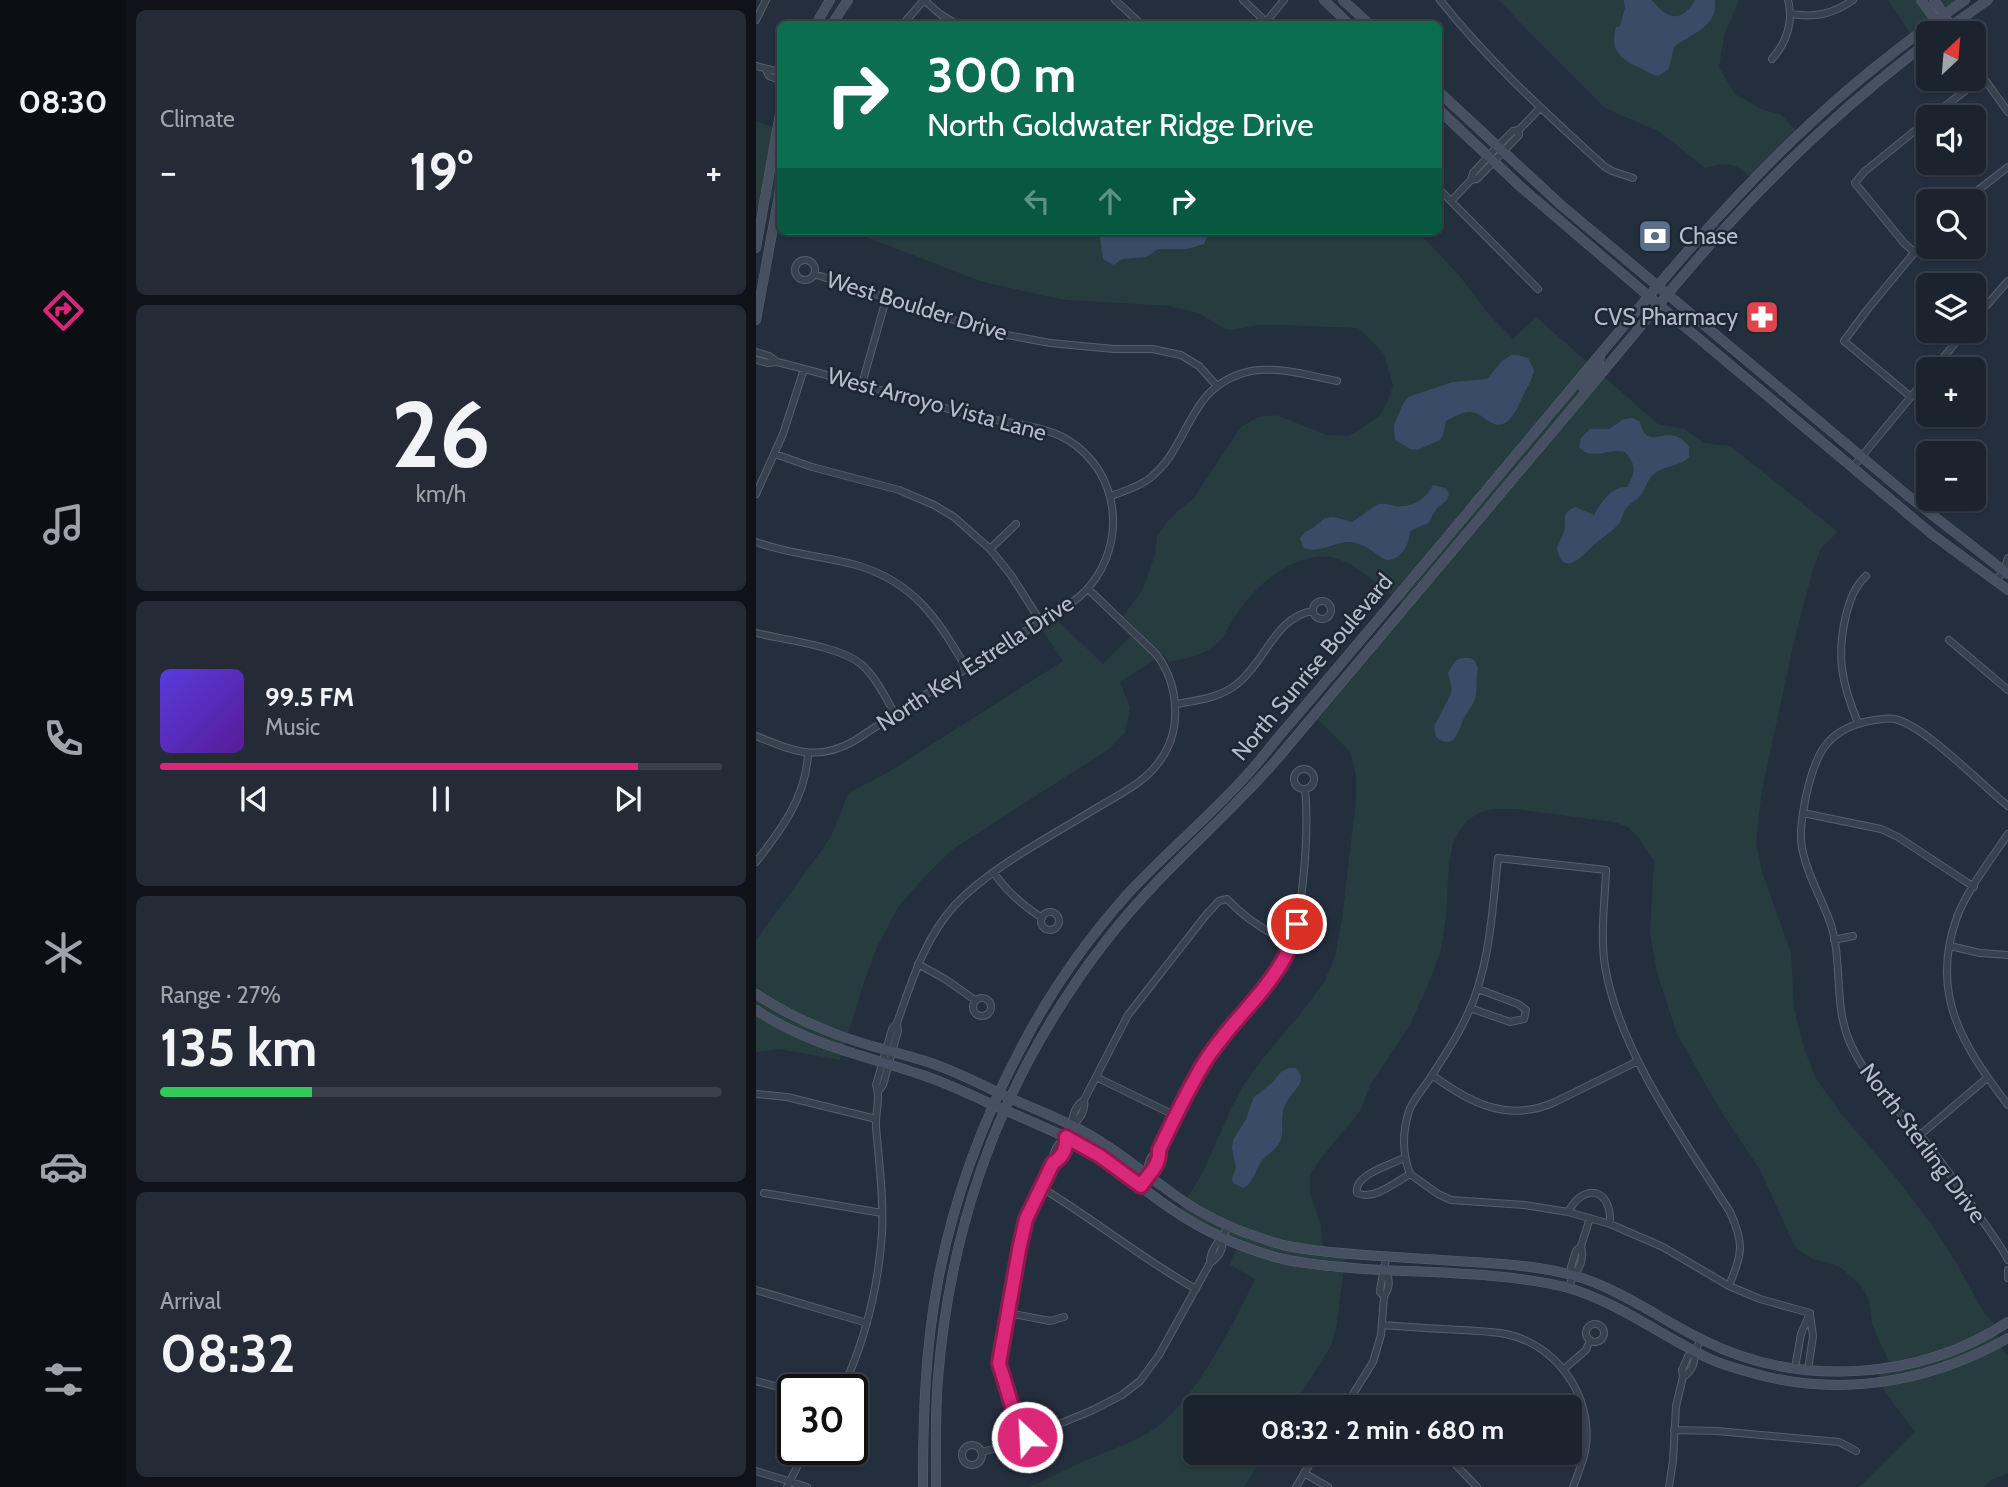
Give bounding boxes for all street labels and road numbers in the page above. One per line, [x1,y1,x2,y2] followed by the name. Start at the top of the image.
[823,265,1011,347] street label: West Boulder Drive
[824,361,1050,447] street label: West Arroyo Vista Lane
[1226,568,1398,766] street label: North Sunrise Boulevard
[871,589,1079,737] street label: North Key Estrella Drive
[1854,1058,1992,1228] street label: North Sterling Drive

